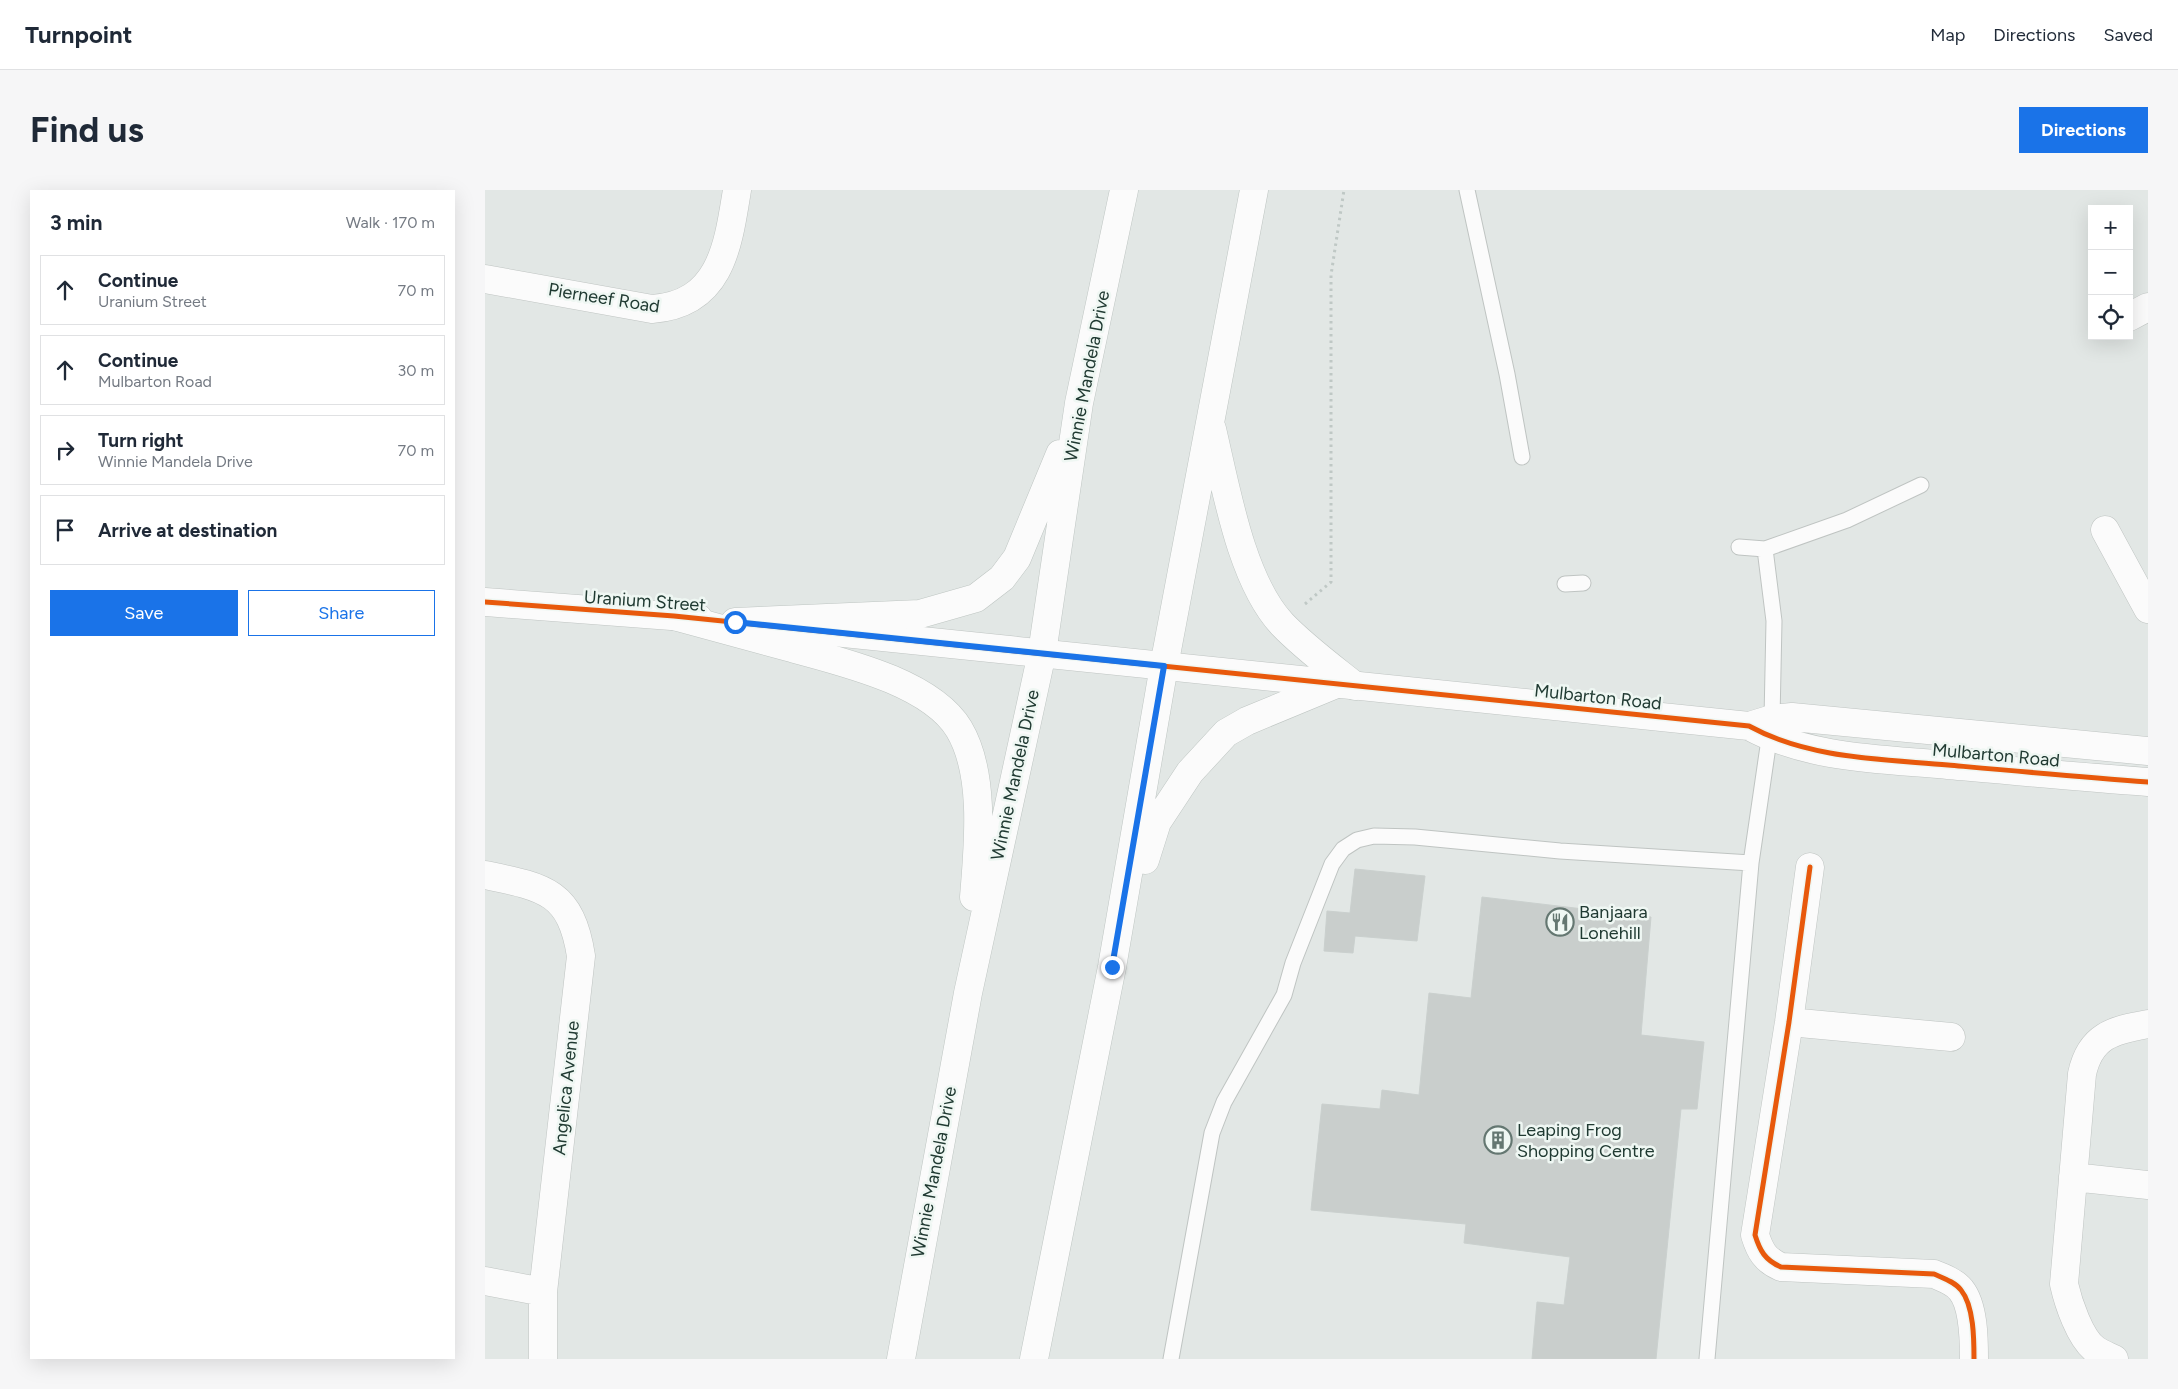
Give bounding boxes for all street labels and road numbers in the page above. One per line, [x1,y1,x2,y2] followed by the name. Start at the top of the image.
[547,278,661,318] street label: Pierneef Road
[1060,288,1114,464] street label: Winnie Mandela Drive
[583,586,707,616] street label: Uranium Street
[1533,679,1663,715] street label: Mulbarton Road
[986,687,1044,862] street label: Winnie Mandela Drive
[1931,738,2061,772] street label: Mulbarton Road
[548,1020,584,1156] street label: Angelica Avenue
[907,1084,961,1260] street label: Winnie Mandela Drive

